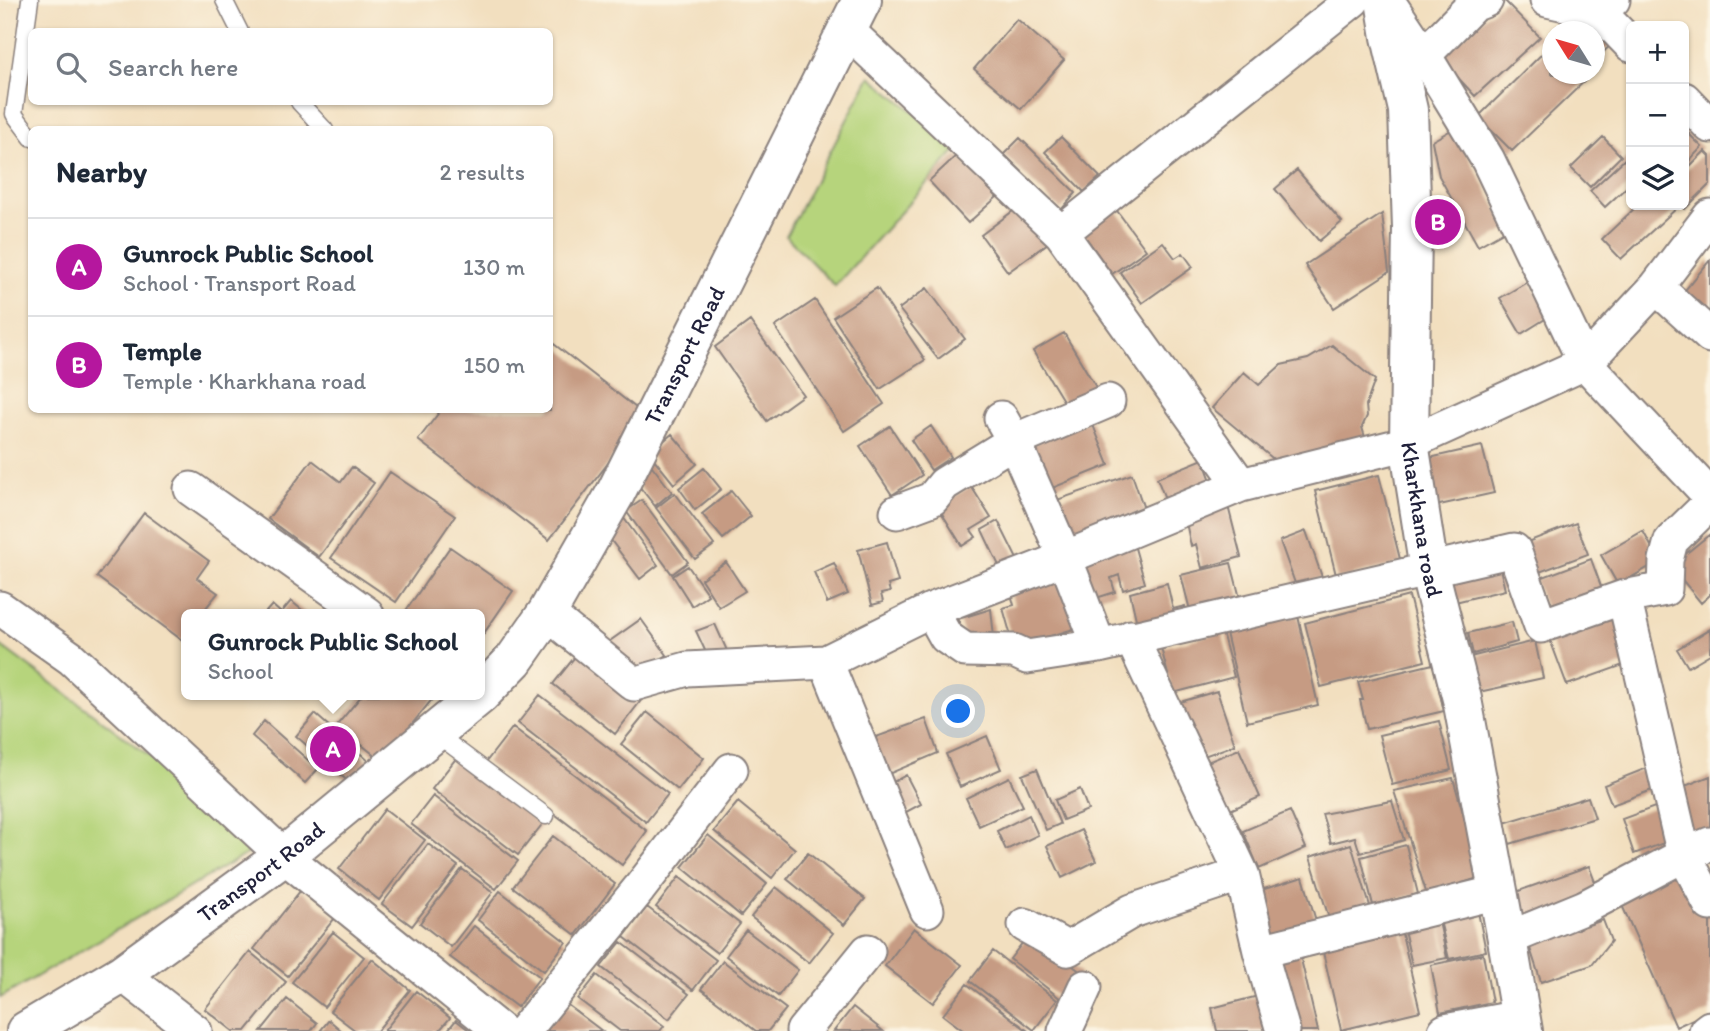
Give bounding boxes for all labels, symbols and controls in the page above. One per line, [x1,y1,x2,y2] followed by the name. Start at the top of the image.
[1542,21,1605,84] north arrow
[1626,21,1689,210] map controls
[1626,21,1689,84] button: +
[28,28,553,105] search box
[52,48,90,86] icon: search
[108,51,238,83] text: Search here
[1626,84,1689,147] button: −
[1626,147,1689,210] button: layers
[56,153,147,190] text: Nearby
[439,158,525,186] text: 2 results
[1415,196,1461,248] pin: B
[123,237,373,269] text: Gunrock Public School
[72,253,86,281] text: A
[463,253,525,281] text: 130 m
[123,269,356,297] text: School · Transport Road
[638,281,731,429] street label: Transport Road
[123,335,202,367] text: Temple
[72,351,86,379] text: B
[464,351,525,379] text: 150 m
[123,367,366,395] text: Temple · Kharkhana road
[1395,439,1450,601] street label: Kharkhana road
[181,609,485,700] popup
[208,625,458,657] text: Gunrock Public School
[208,657,273,685] text: School
[941,694,975,728] your location
[310,723,356,775] pin: A
[192,815,330,928] street label: Transport Road

